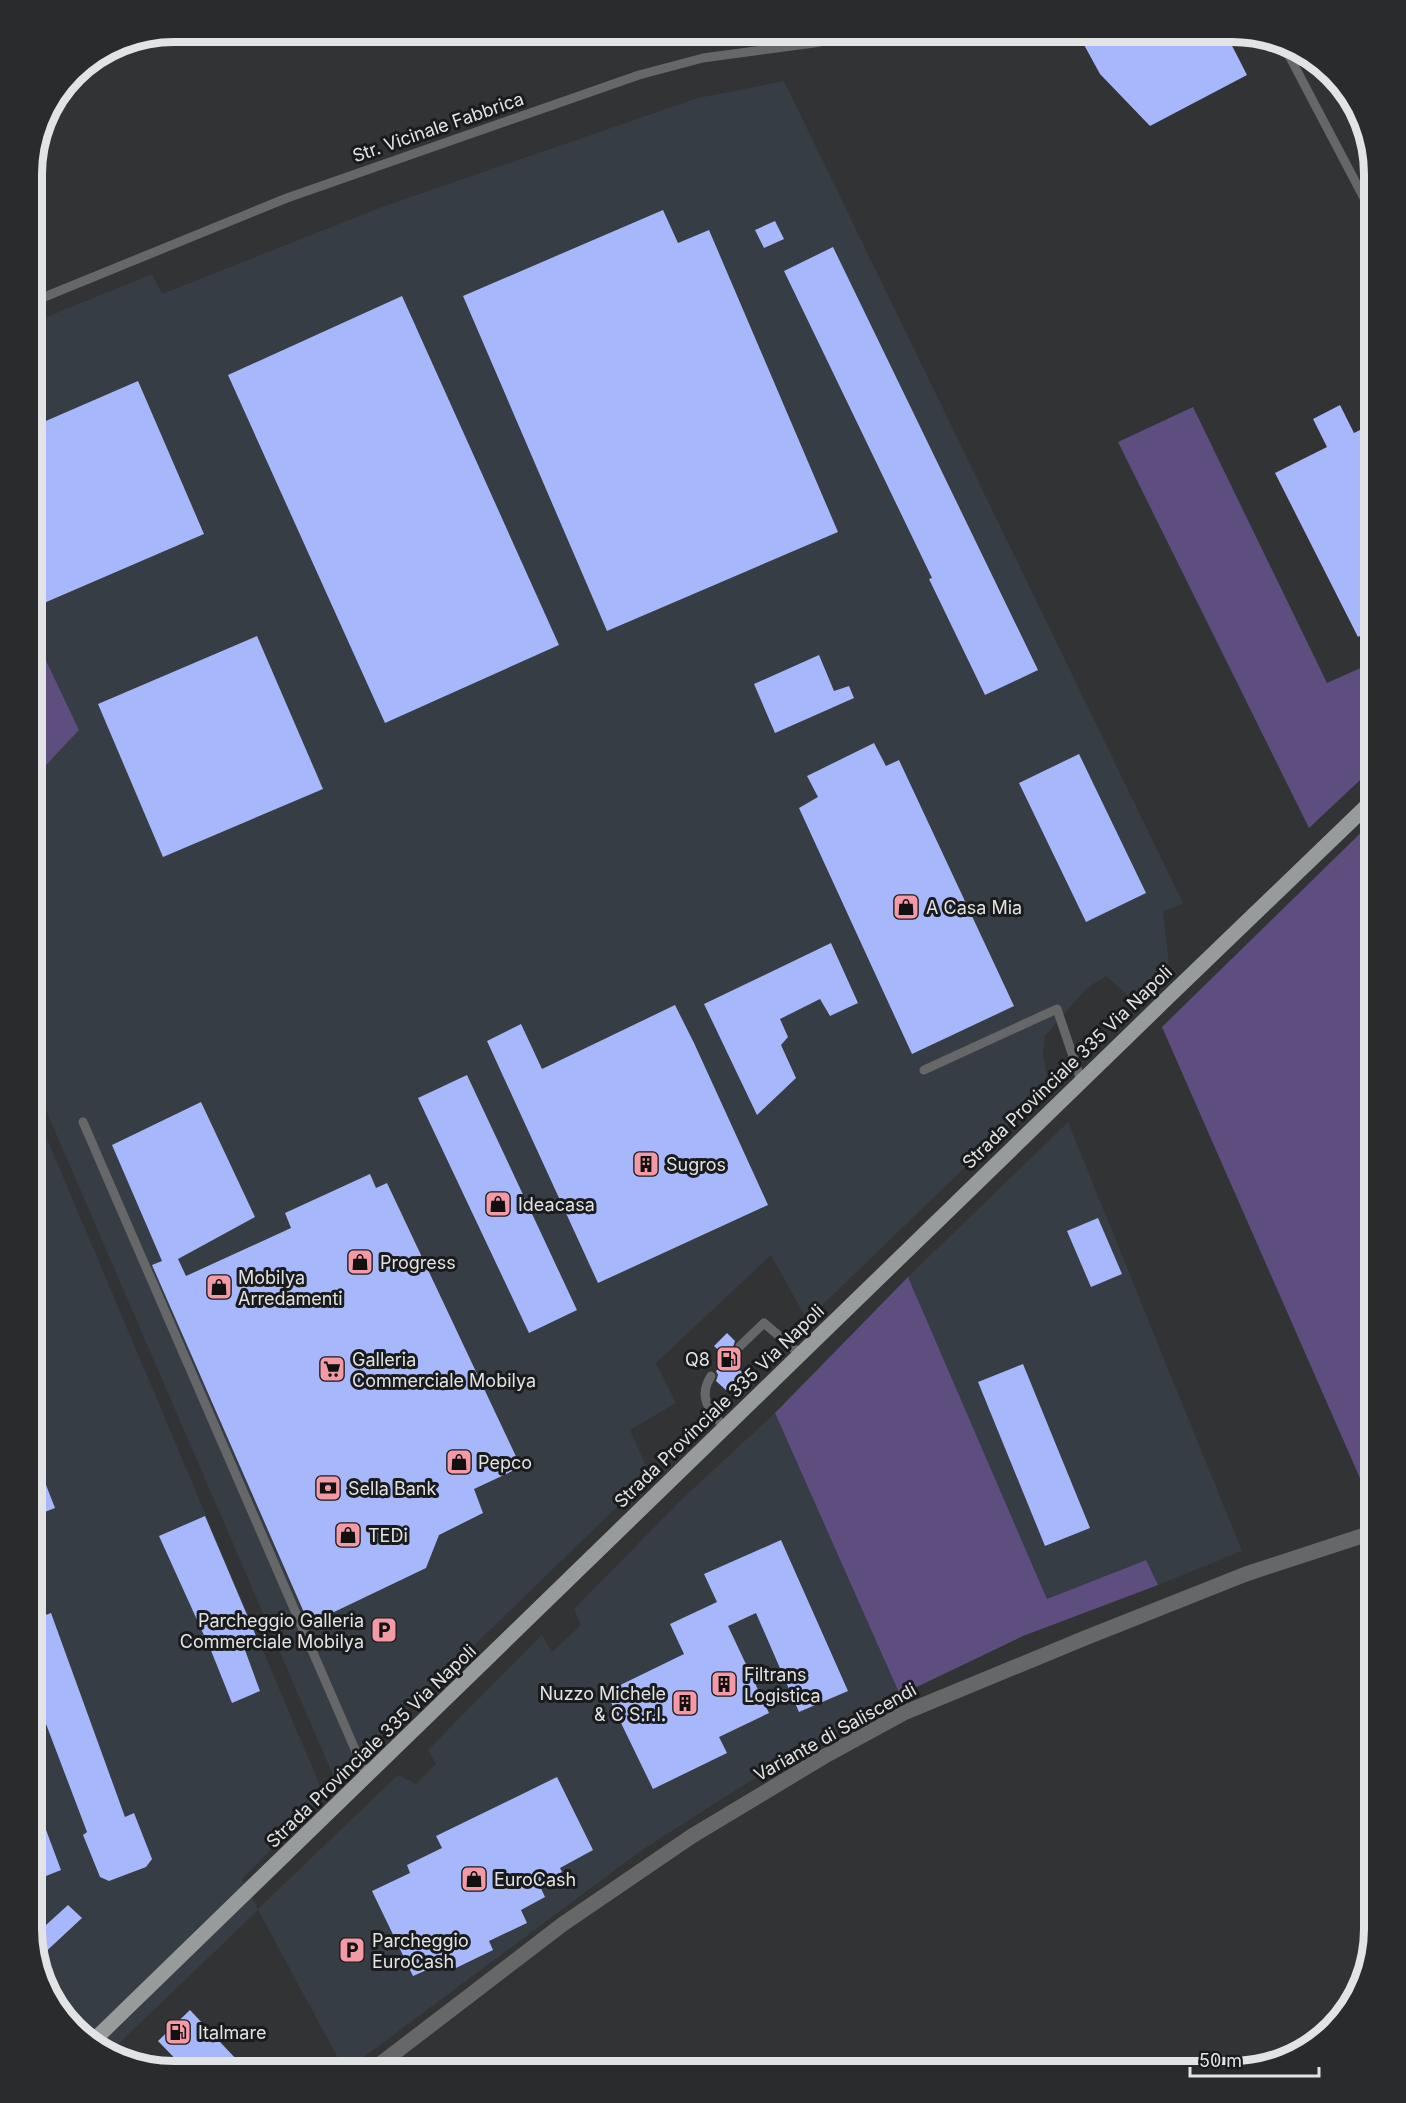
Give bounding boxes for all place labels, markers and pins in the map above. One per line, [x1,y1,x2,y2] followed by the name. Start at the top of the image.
[891,892,921,922] shop icon: A Casa Mia
[926,897,1022,918] place label: A Casa Mia
[631,1149,661,1179] building icon: Sugros
[666,1154,726,1175] place label: Sugros
[483,1189,513,1219] shop icon: Ideacasa
[518,1194,595,1215] place label: Ideacasa
[345,1247,375,1277] shop icon: Progress
[380,1252,456,1273] place label: Progress
[238,1267,343,1309] place label: Mobilya Arredamenti
[204,1272,234,1302] shop icon: Mobilya Arredamenti
[714,1344,744,1374] fuel station icon: Q8
[352,1349,536,1391] place label: Galleria Commerciale Mobilya
[685,1349,710,1370] place label: Q8
[317,1354,347,1384] supermarket icon: Galleria Commerciale Mobilya
[444,1447,474,1477] shop icon: Pepco
[478,1452,532,1473] place label: Pepco
[313,1473,343,1503] bank icon: Sella Bank
[348,1478,436,1499] place label: Sella Bank
[333,1520,363,1550] shop icon: TEDi
[368,1525,408,1546] place label: TEDi
[180,1610,364,1652] place label: Parcheggio Galleria Commerciale Mobilya
[369,1615,399,1645] parking icon: Parcheggio Galleria Commerciale Mobilya
[744,1664,821,1706] place label: Filtrans Logistica
[709,1669,739,1699] building icon: Filtrans Logistica
[539,1683,666,1725] place label: Nuzzo Michele & C S.r.l.
[670,1688,700,1718] building icon: Nuzzo Michele & C S.r.l.
[459,1864,489,1894] shop icon: EuroCash
[494,1869,576,1890] place label: EuroCash
[372,1930,469,1972] place label: Parcheggio EuroCash
[337,1935,367,1965] parking icon: Parcheggio EuroCash
[163,2017,193,2047] fuel station icon: Italmare
[198,2022,266,2043] place label: Italmare

